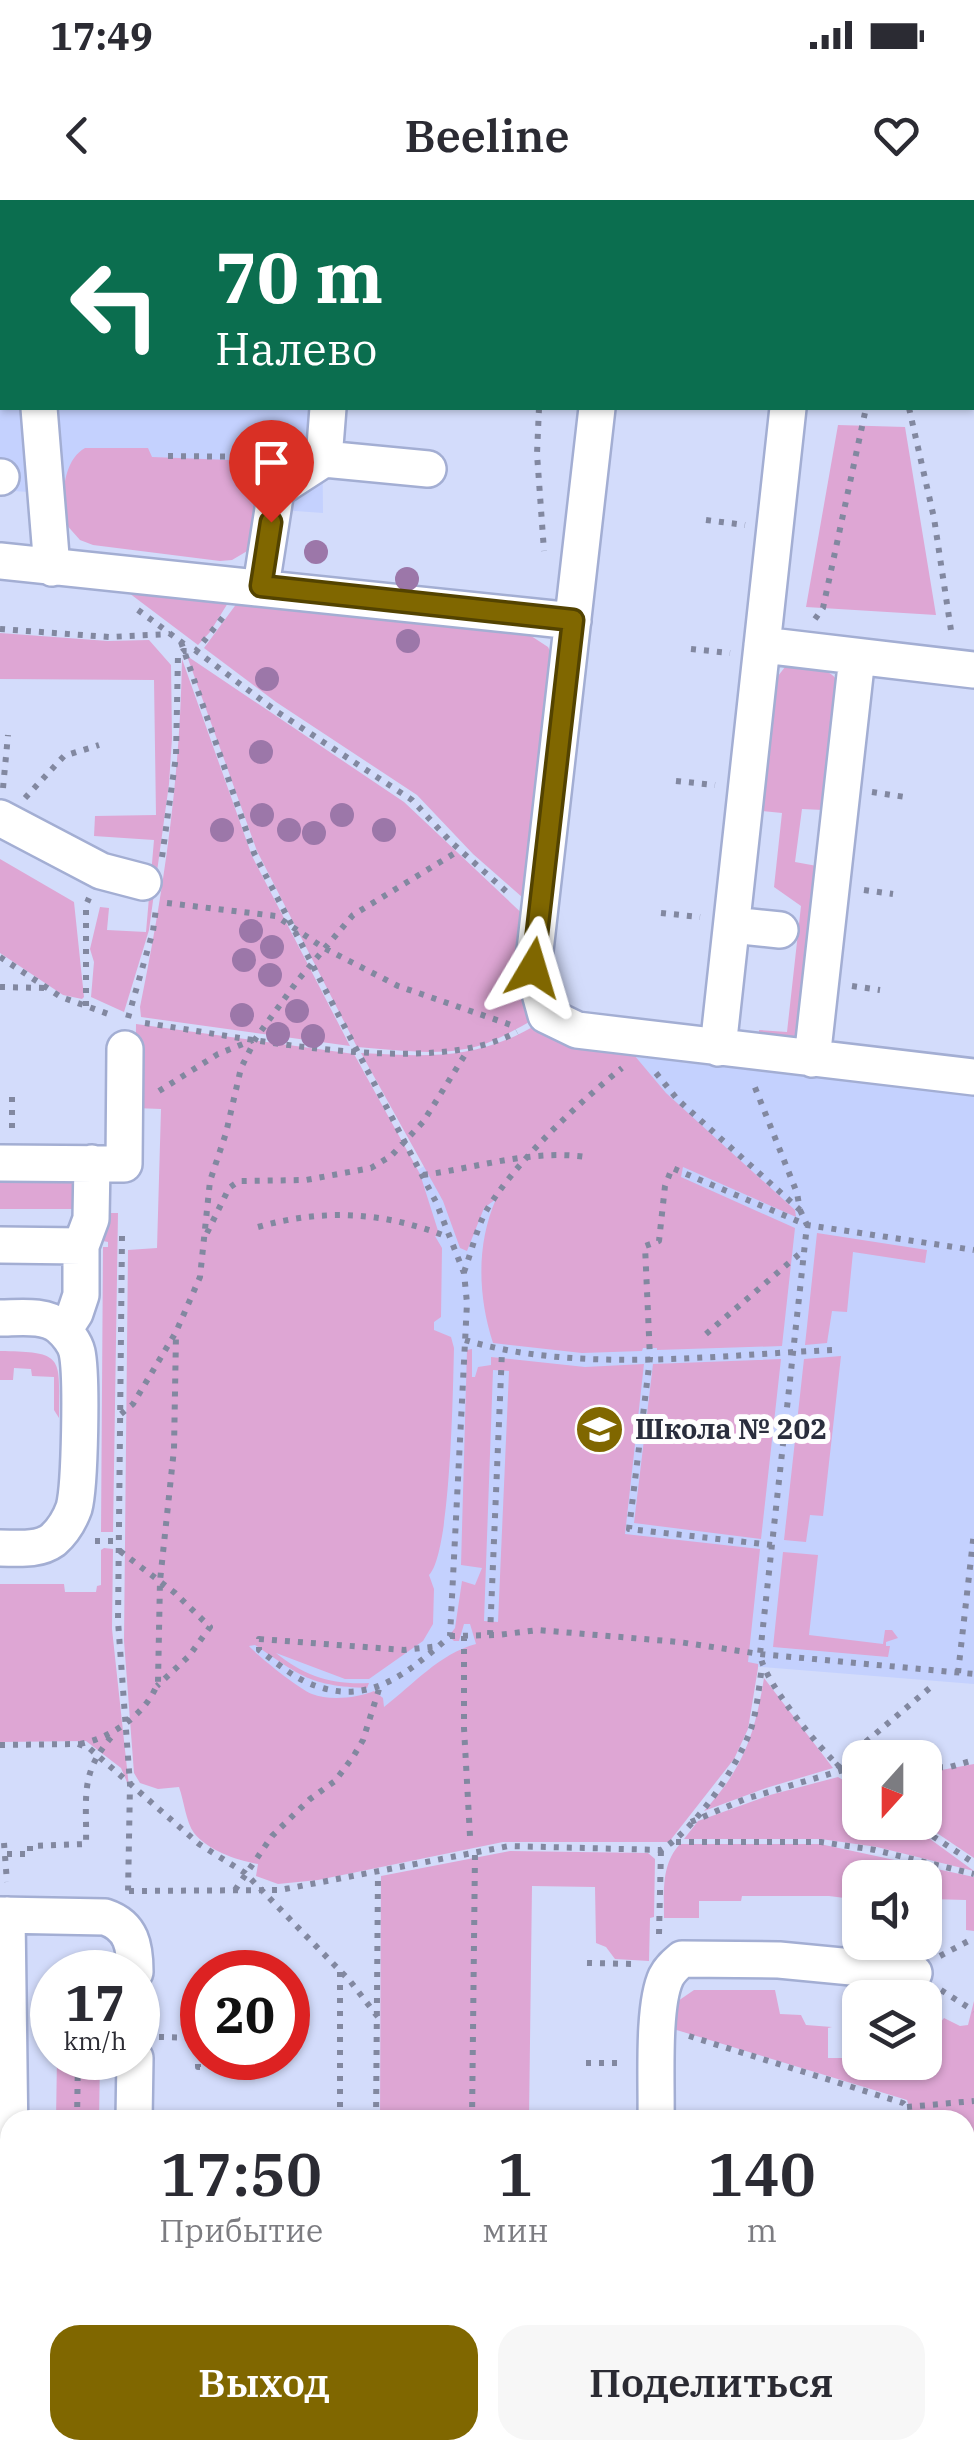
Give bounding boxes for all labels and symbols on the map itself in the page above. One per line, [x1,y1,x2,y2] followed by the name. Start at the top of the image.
[229,420,314,523] pin
[481,916,585,1020] position arrow
[574,1403,626,1455] school or university icon: Школа № 202
[635,1410,827,1447] place label: Школа № 202
[842,1740,942,1840] north arrow
[180,1950,310,2080] speed limit sign: 20

